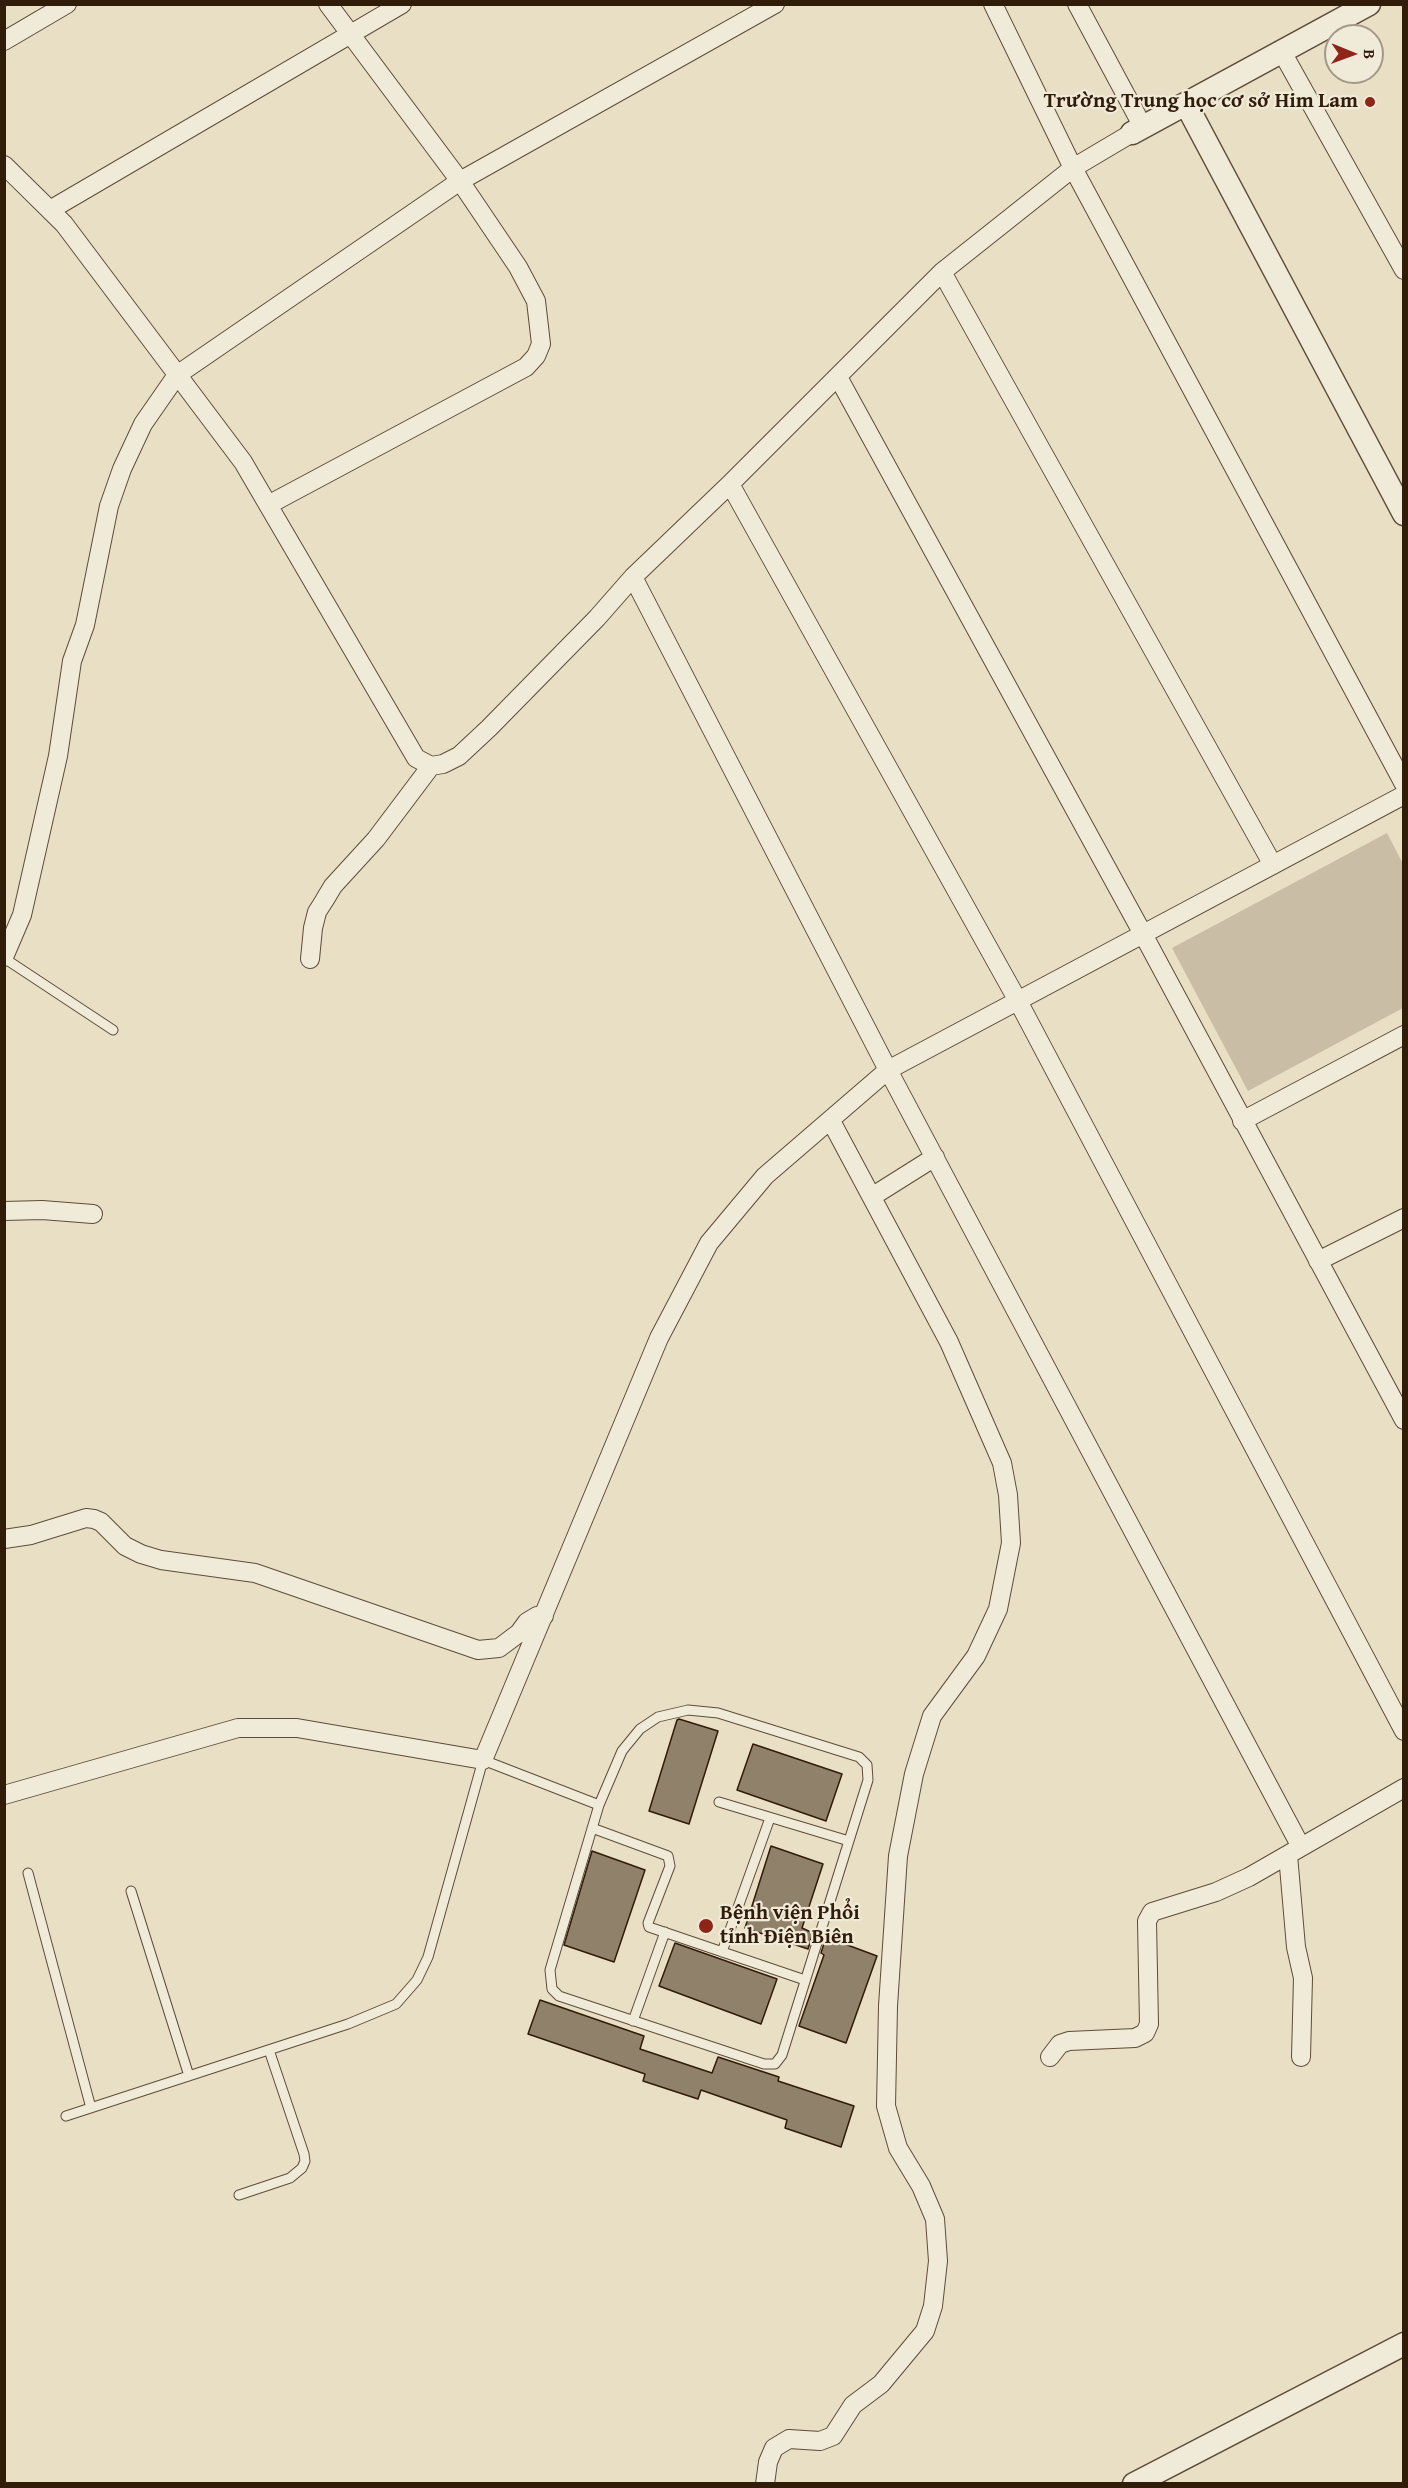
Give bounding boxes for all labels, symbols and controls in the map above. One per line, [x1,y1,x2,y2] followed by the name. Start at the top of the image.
[1324,24,1384,84] north arrow
[1358,49,1382,59] text: B
[1044,89,1358,115] place label: Trường Trung học cơ sở Him Lam
[1363,95,1377,109] marker: Trường Trung học cơ sở Him Lam
[720,1901,860,1951] place label: Bệnh viện Phổi tỉnh Điện Biên
[697,1917,715,1935] marker: Bệnh viện Phổi tỉnh Điện Biên

